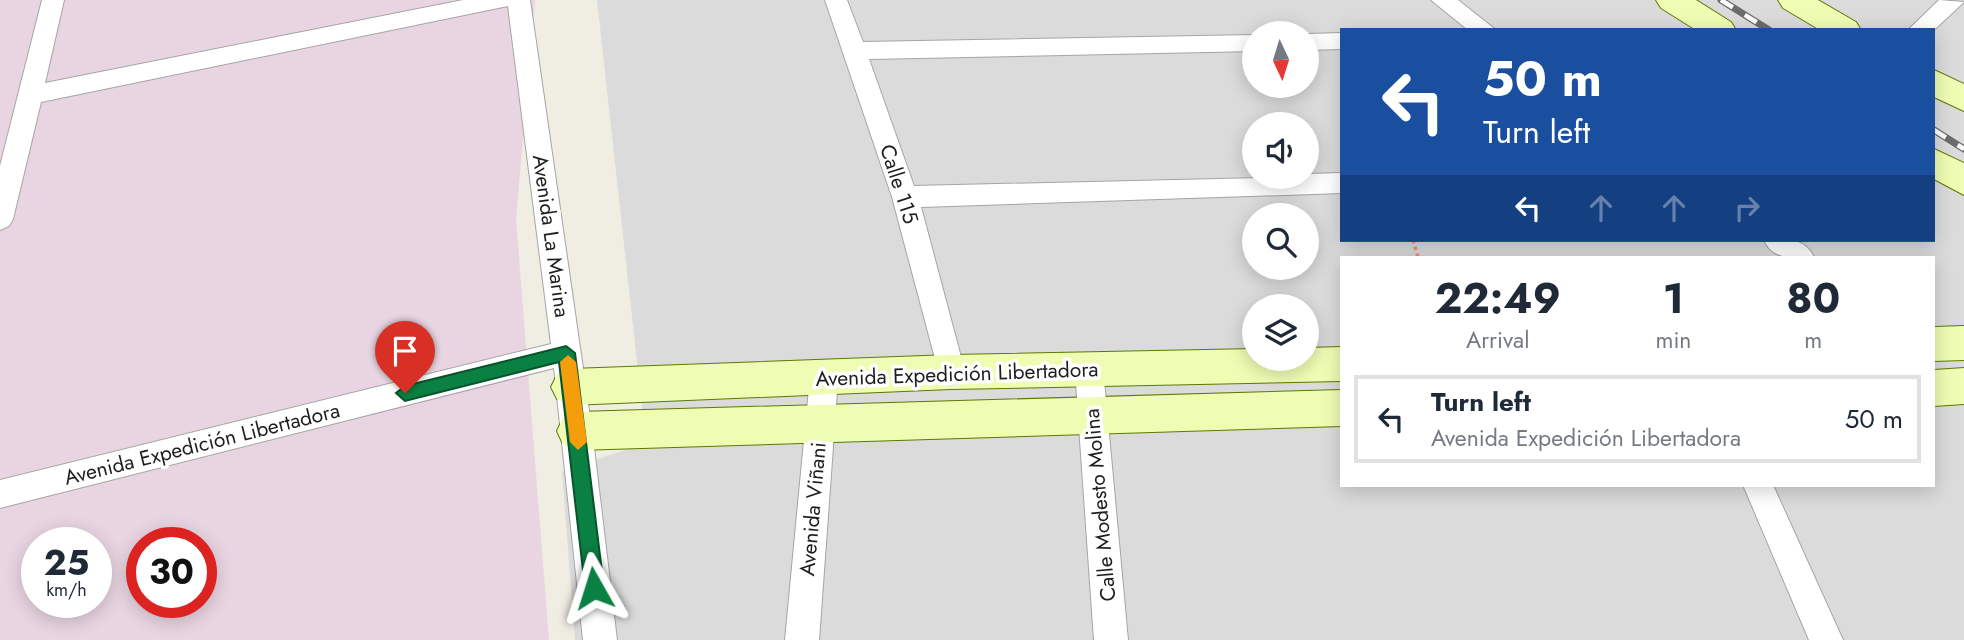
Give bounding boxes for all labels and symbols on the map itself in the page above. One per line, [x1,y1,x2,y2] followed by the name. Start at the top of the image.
[1242,21,1320,98] north arrow
[872,140,926,228] street label: Calle 115
[525,153,577,319] street label: Avenida La Marina
[375,321,435,393] pin
[815,354,1099,394] street label: Avenida Expedición Libertadora
[61,395,343,493] street label: Avenida Expedición Libertadora
[1077,407,1123,603] street label: Calle Modesto Molina
[792,441,834,577] street label: Avenida Viñani
[126,527,217,618] speed limit sign: 30
[557,551,631,625] position arrow

